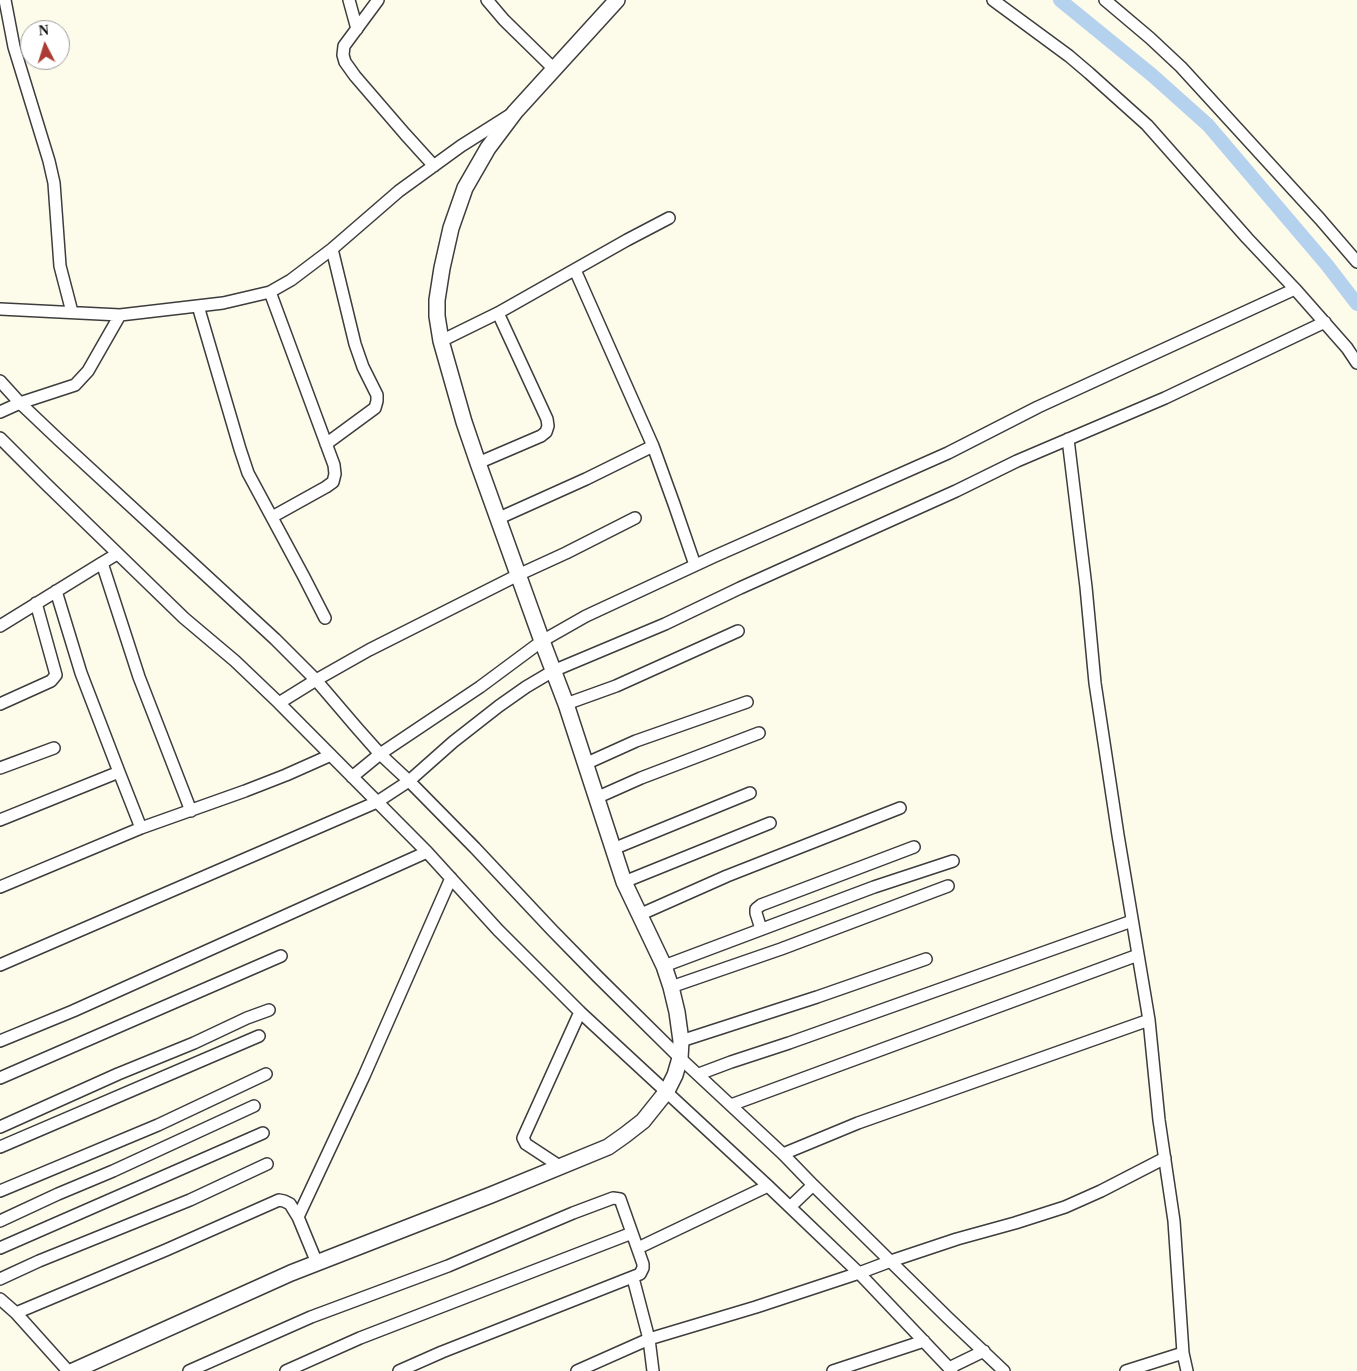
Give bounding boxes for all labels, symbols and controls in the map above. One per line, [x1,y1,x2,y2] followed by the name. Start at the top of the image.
[20,20,70,70] north arrow
[38,23,49,38] text: N

